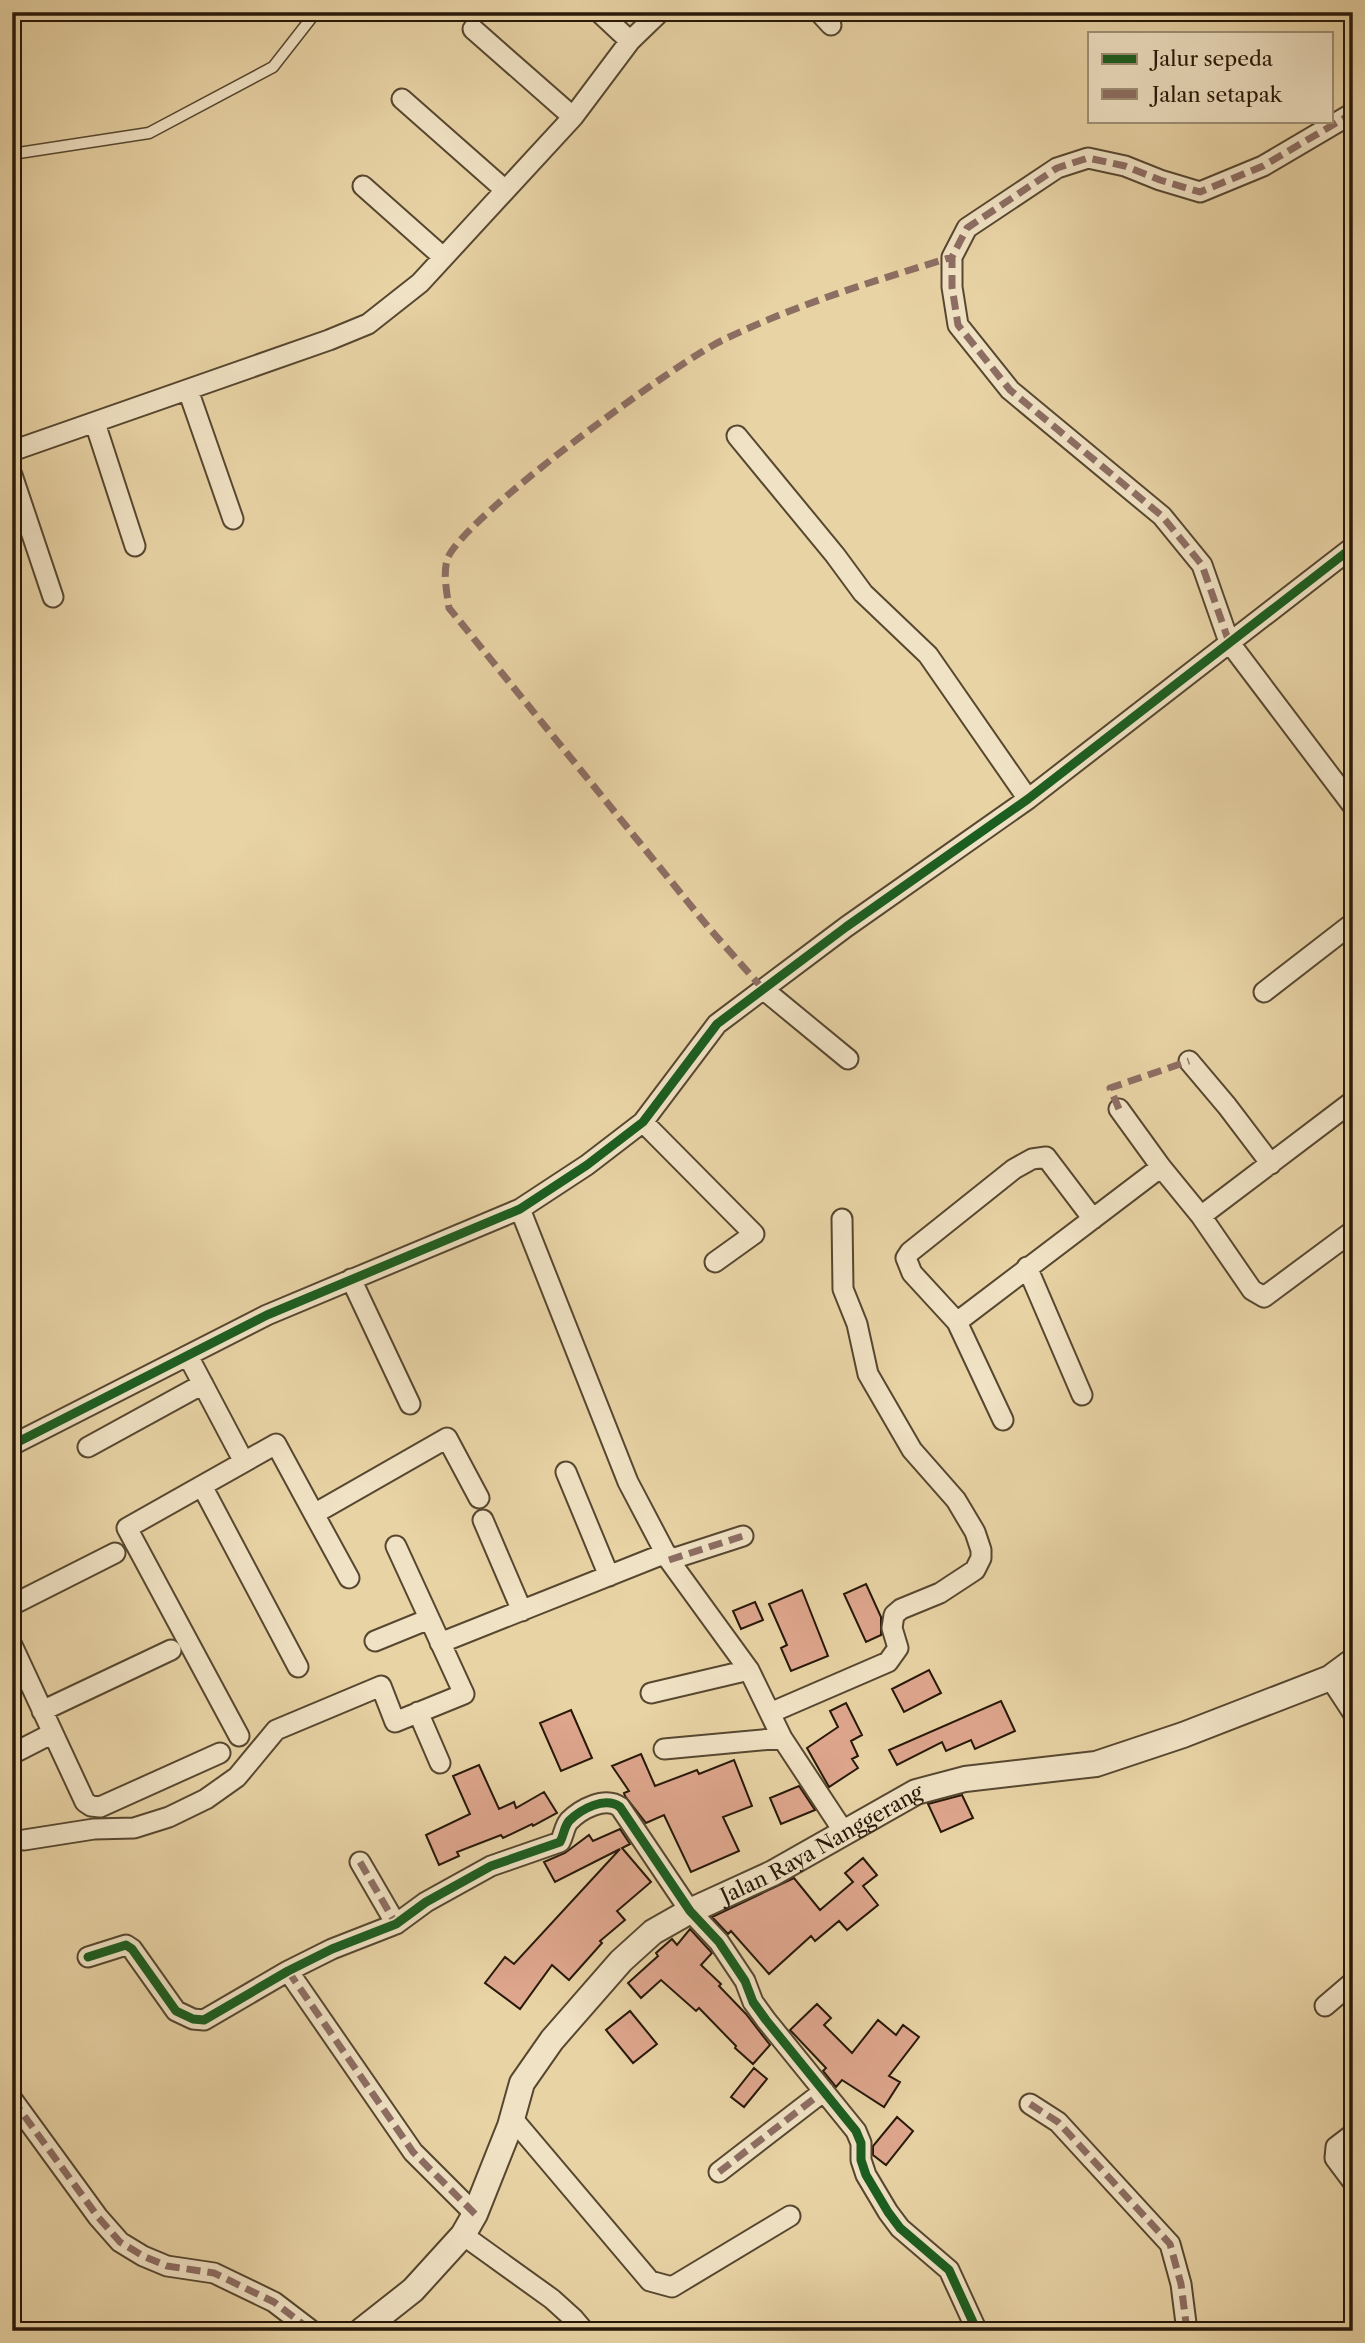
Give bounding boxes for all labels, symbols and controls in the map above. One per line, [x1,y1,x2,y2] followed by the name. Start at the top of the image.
[1088,32,1334,122] legend
[1149,46,1274,71] text: Jalur sepeda
[1149,82,1283,107] text: Jalan setapak
[713,1778,925,1909] street label: Jalan Raya Nanggerang

